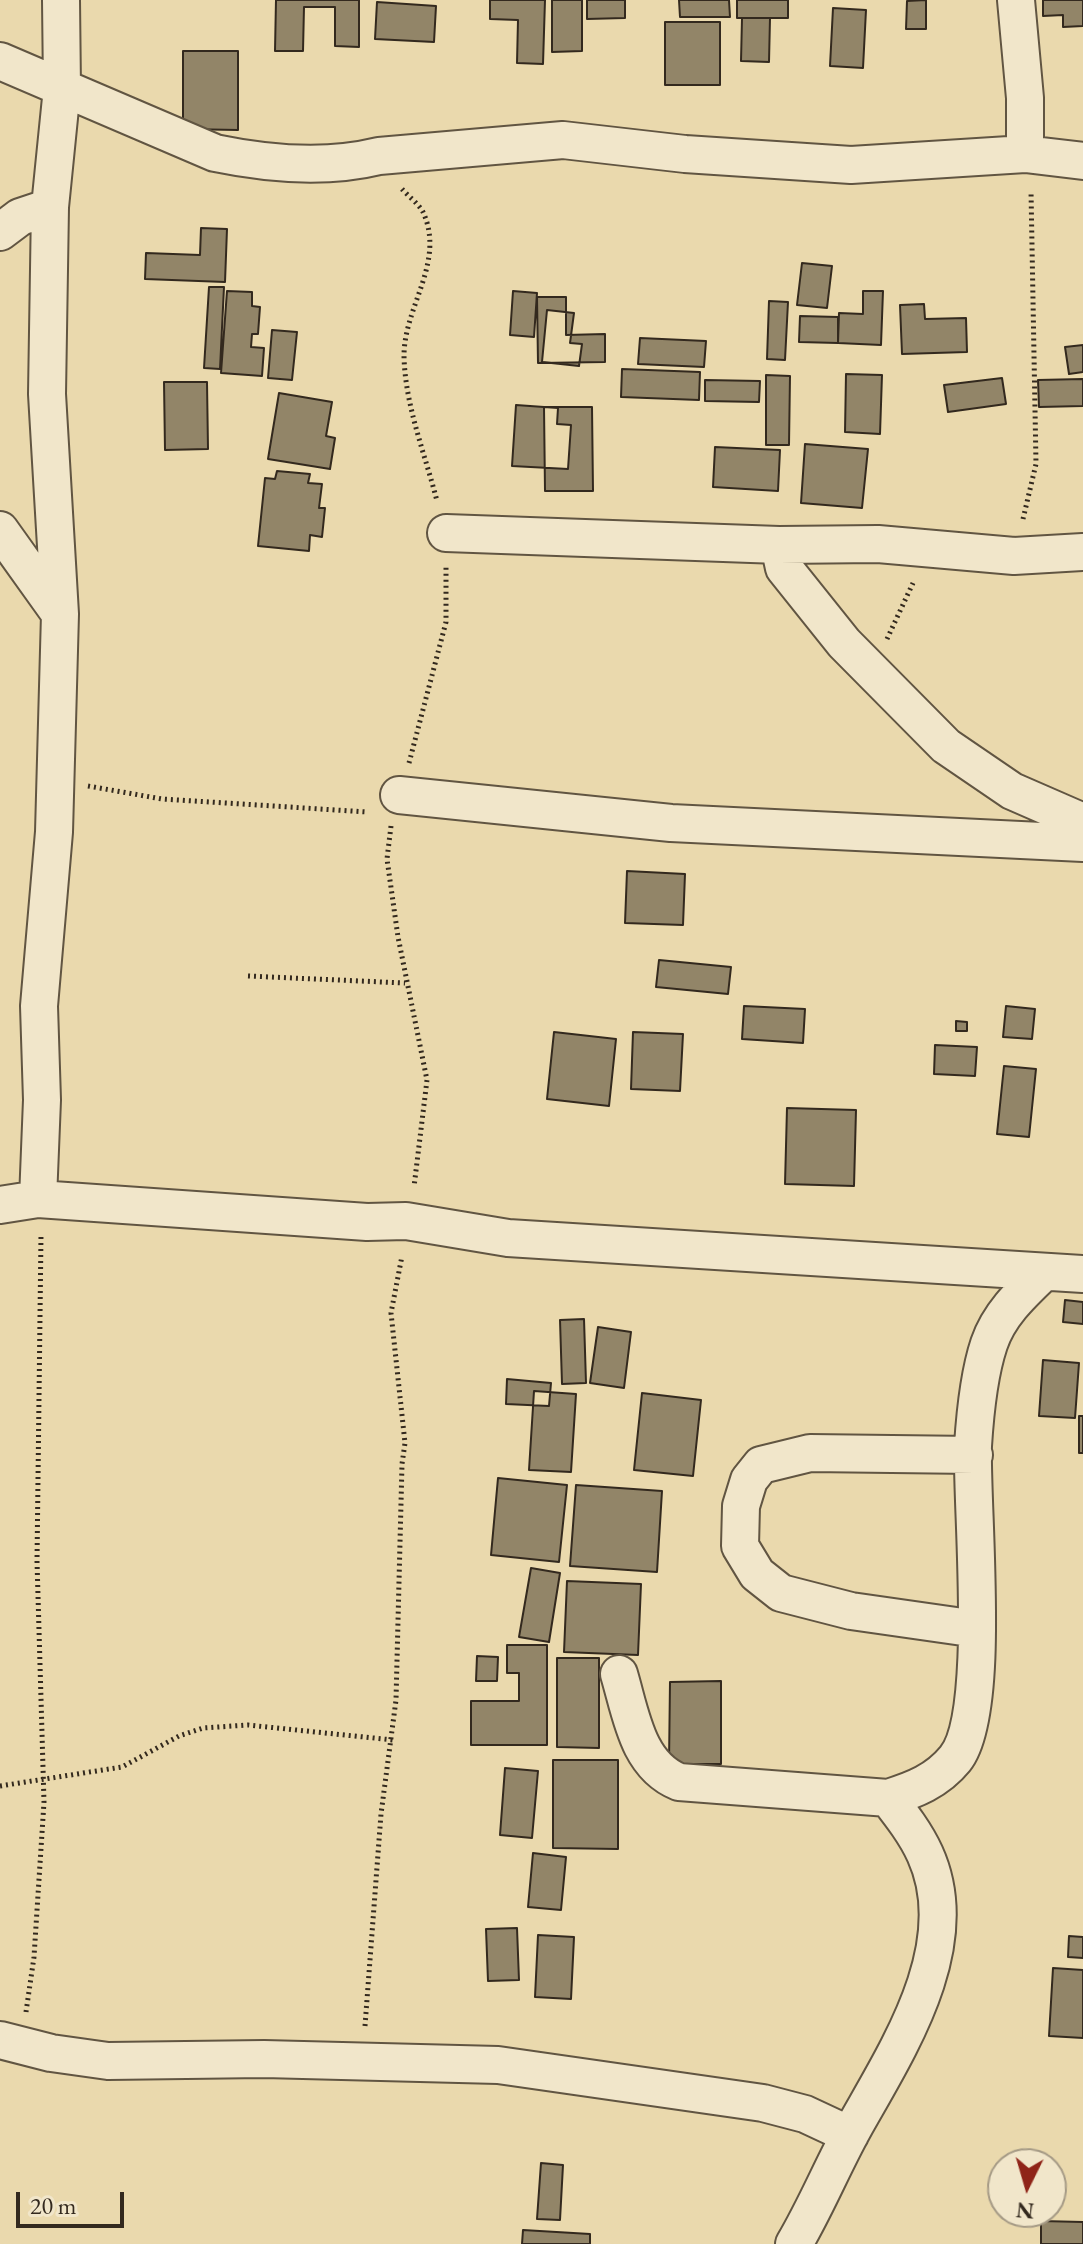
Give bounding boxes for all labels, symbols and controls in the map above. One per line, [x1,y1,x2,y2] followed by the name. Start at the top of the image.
[987,2148,1067,2228] north arrow
[20,2176,128,2226] scale bar
[30,2190,77,2221] text: 20 m
[1015,2195,1035,2226] text: N

